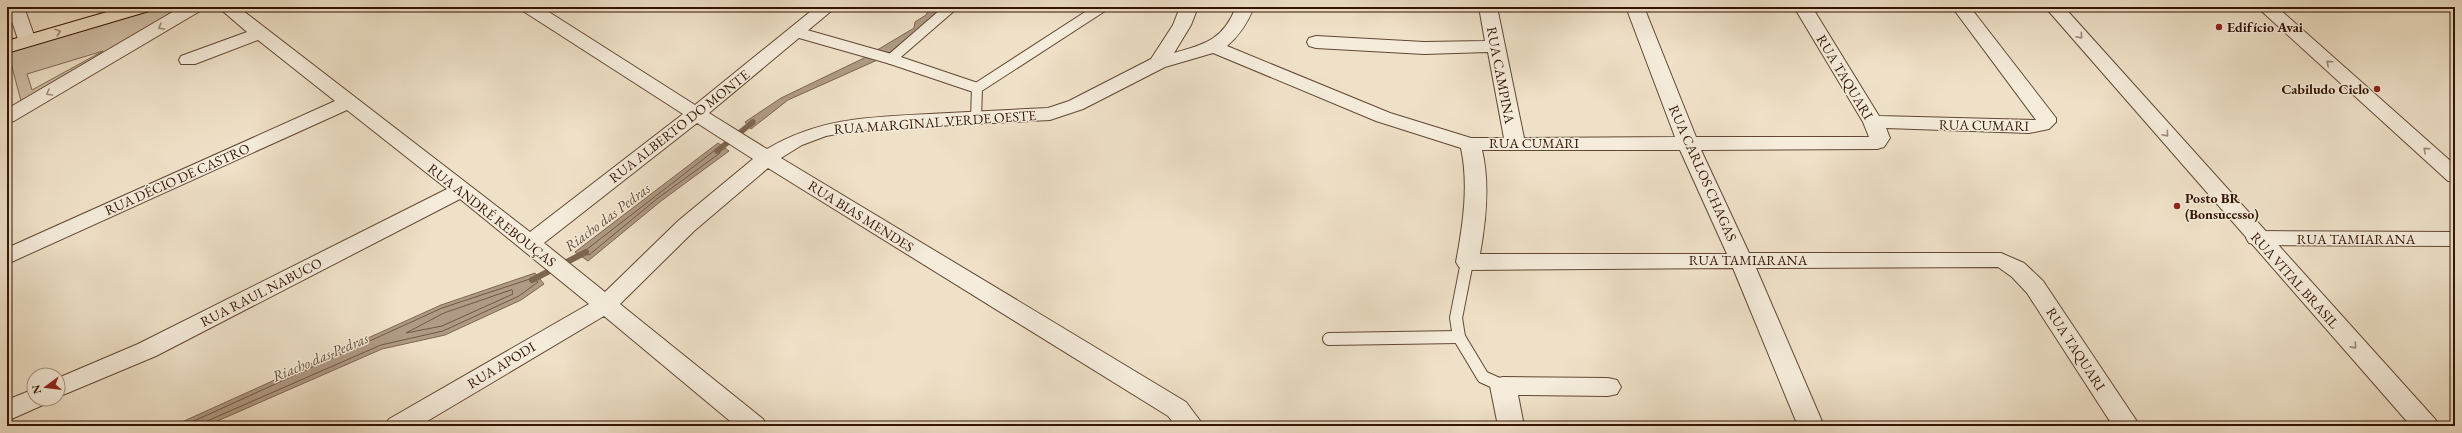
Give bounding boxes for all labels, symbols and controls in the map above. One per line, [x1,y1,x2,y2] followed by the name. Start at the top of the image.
[2227,18,2303,36] place label: Edifício Avai
[2214,22,2224,32] marker: Edifício Avai
[158,23,165,30] one-way arrow
[1483,25,1519,125] street label: RUA CAMPINA
[54,28,61,37] one-way arrow
[1813,31,1877,123] street label: RUA TAQUARI
[2075,32,2082,39] one-way arrow
[2327,61,2334,68] one-way arrow
[605,65,753,187] street label: RUA ALBERTO DO MONTE
[2281,80,2369,98] place label: Cabiludo Ciclo
[2372,84,2382,94] marker: Cabiludo Ciclo
[46,88,53,95] one-way arrow
[1665,102,1741,244] street label: RUA CARLOS CHAGAS
[833,106,1037,138] street label: RUA MARGINAL VERDE OESTE
[1939,115,2029,135] street label: RUA CUMARI
[2161,129,2168,137] one-way arrow
[1489,134,1579,152] street label: RUA CUMARI
[102,139,253,219] street label: RUA DÉCIO DE CASTRO
[2423,148,2431,155] one-way arrow
[424,159,560,271] street label: RUA ANDRÉ REBOUÇAS
[805,176,917,256] street label: RUA BIAS MENDES
[560,178,654,255] water label: Riacho das Pedras
[2185,189,2259,223] place label: Posto BR (Bonsucesso)
[2172,201,2182,211] marker: Posto BR (Bonsucesso)
[2247,228,2344,333] street label: RUA VITAL BRASIL
[2297,230,2416,248] street label: RUA TAMIARANA
[1689,251,1808,269] street label: RUA TAMIARANA
[197,253,325,331] street label: RUA RAUL NABUCO
[2042,304,2110,394] street label: RUA TAQUARI
[269,328,372,386] water label: Riacho das Pedras
[464,338,539,392] street label: RUA APODI
[2350,342,2357,349] one-way arrow
[26,367,66,407] north arrow
[28,383,44,396] text: N

